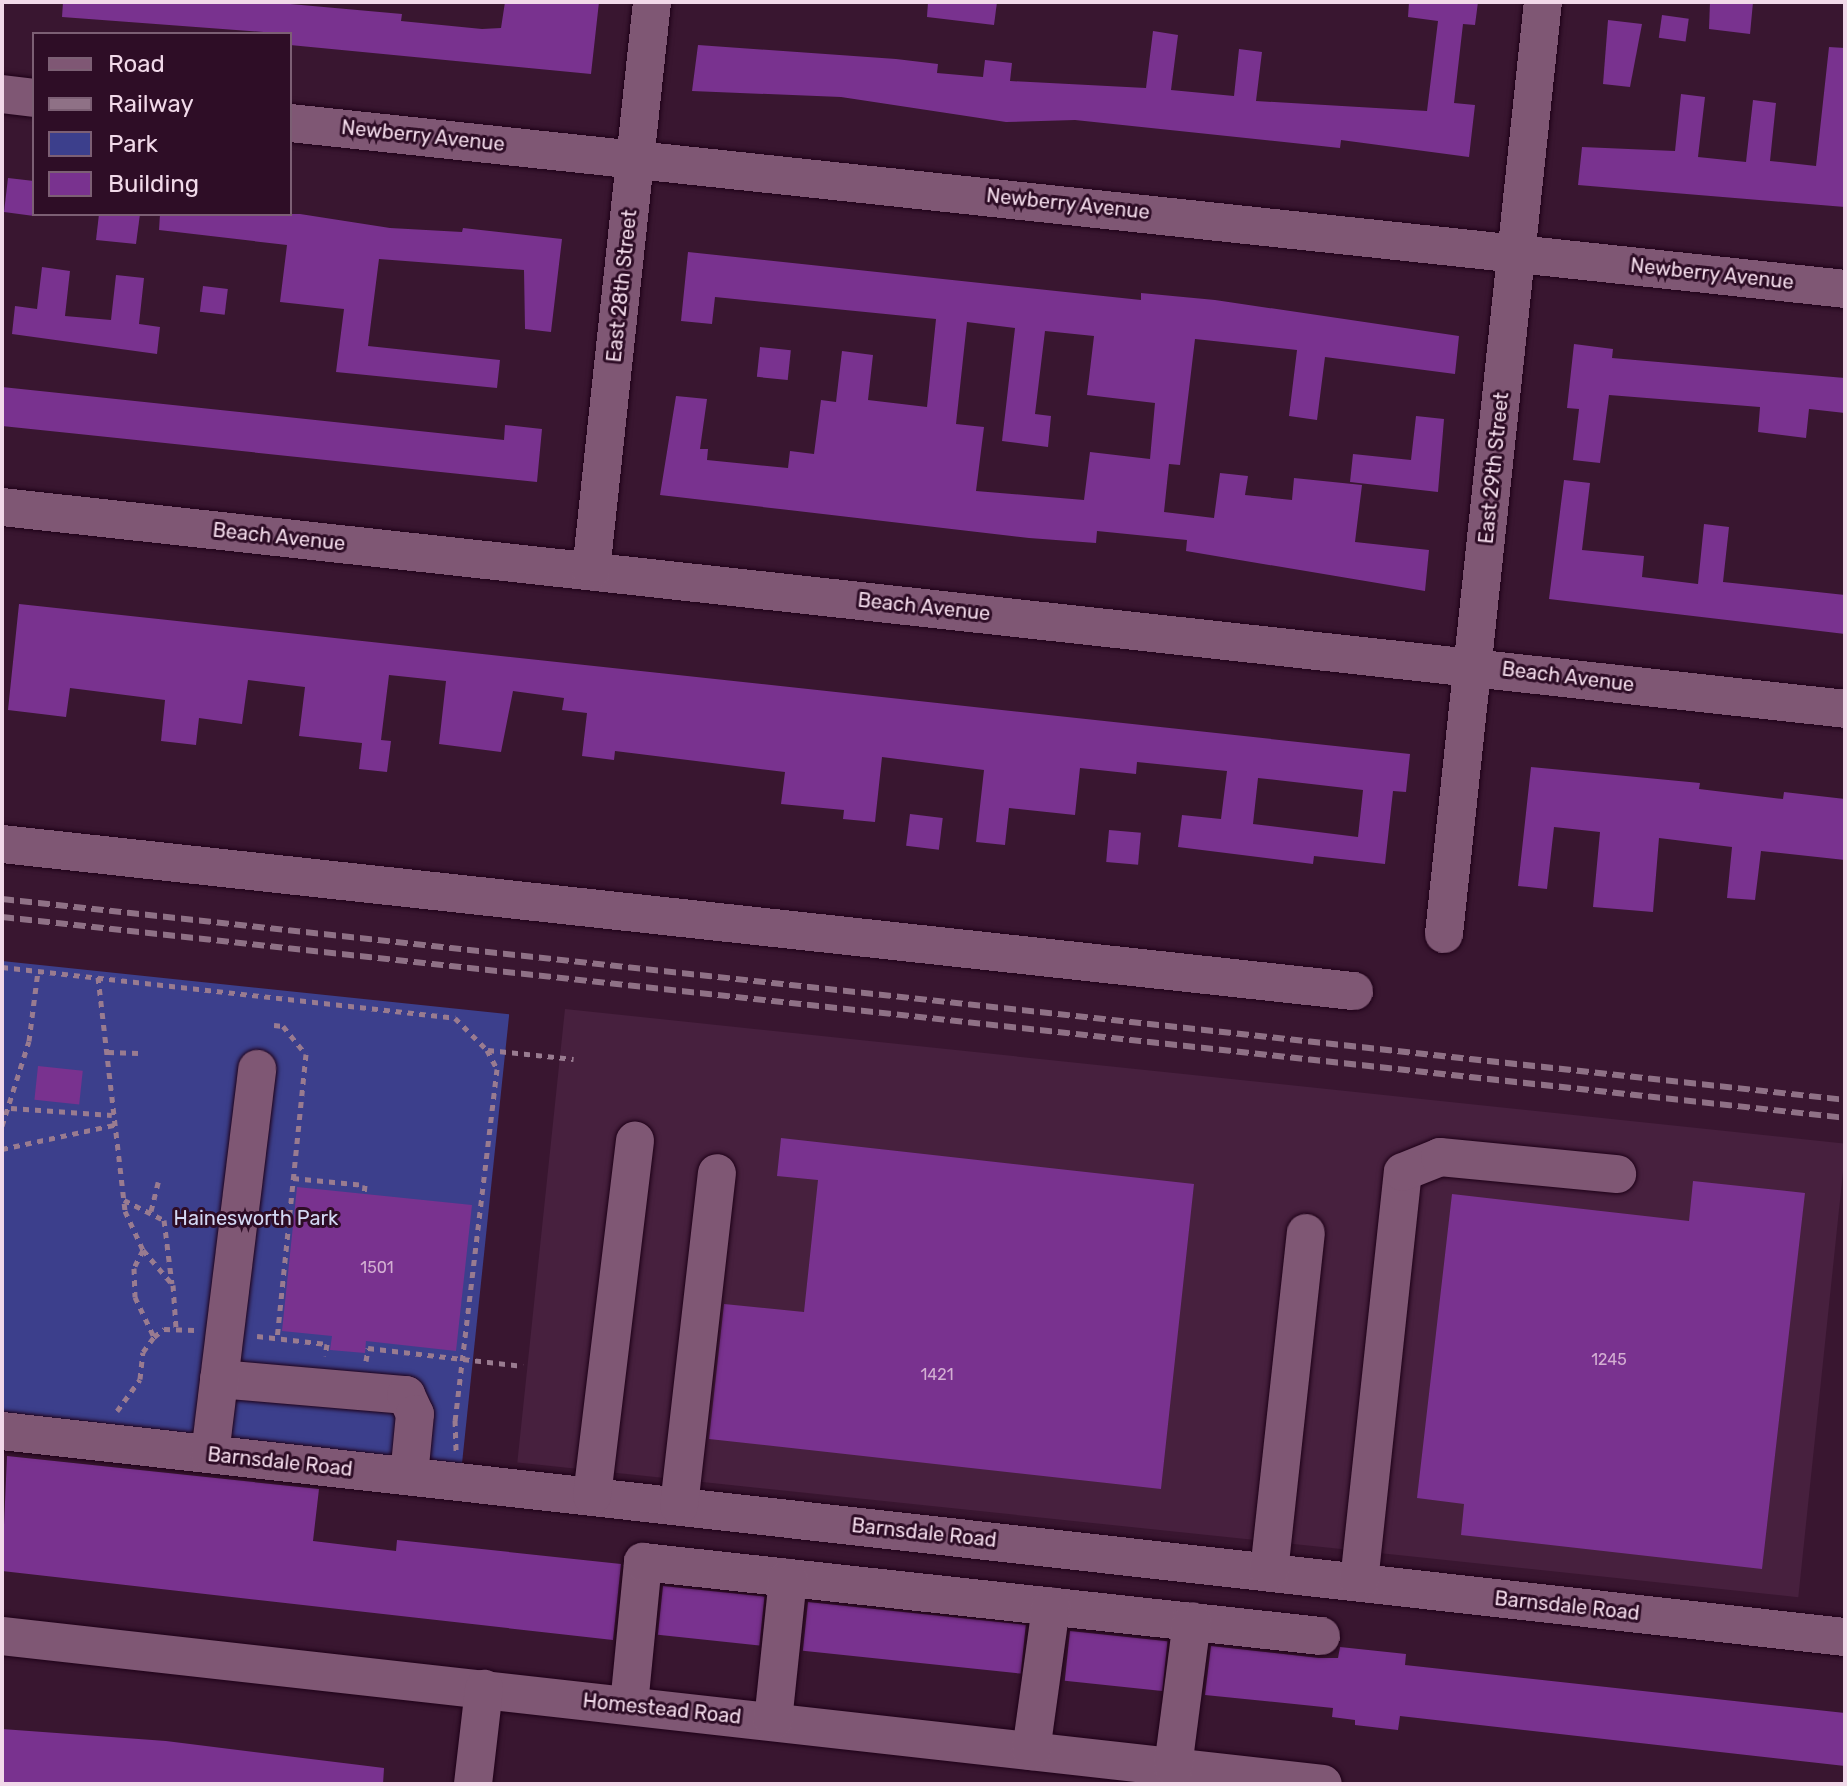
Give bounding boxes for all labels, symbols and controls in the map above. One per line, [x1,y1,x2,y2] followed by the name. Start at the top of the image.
[32,32,292,216] legend
[108,50,165,78] text: Road
[108,90,194,118] text: Railway
[340,115,506,157] street label: Newberry Avenue
[108,130,158,158] text: Park
[108,170,199,198] text: Building
[985,183,1151,225] street label: Newberry Avenue
[602,209,642,363] street label: East 28th Street
[1629,253,1795,295] street label: Newberry Avenue
[1474,391,1514,545] street label: East 29th Street
[211,518,347,556] street label: Beach Avenue
[856,588,992,626] street label: Beach Avenue
[1500,657,1636,697] street label: Beach Avenue
[174,1206,338,1230] park label: Hainesworth Park
[360,1258,394,1278] house number: 1501
[1591,1350,1627,1370] house number: 1245
[920,1365,954,1385] house number: 1421
[206,1442,354,1482] street label: Barnsdale Road
[850,1513,998,1553] street label: Barnsdale Road
[1493,1586,1641,1626] street label: Barnsdale Road
[582,1689,742,1729] street label: Homestead Road

